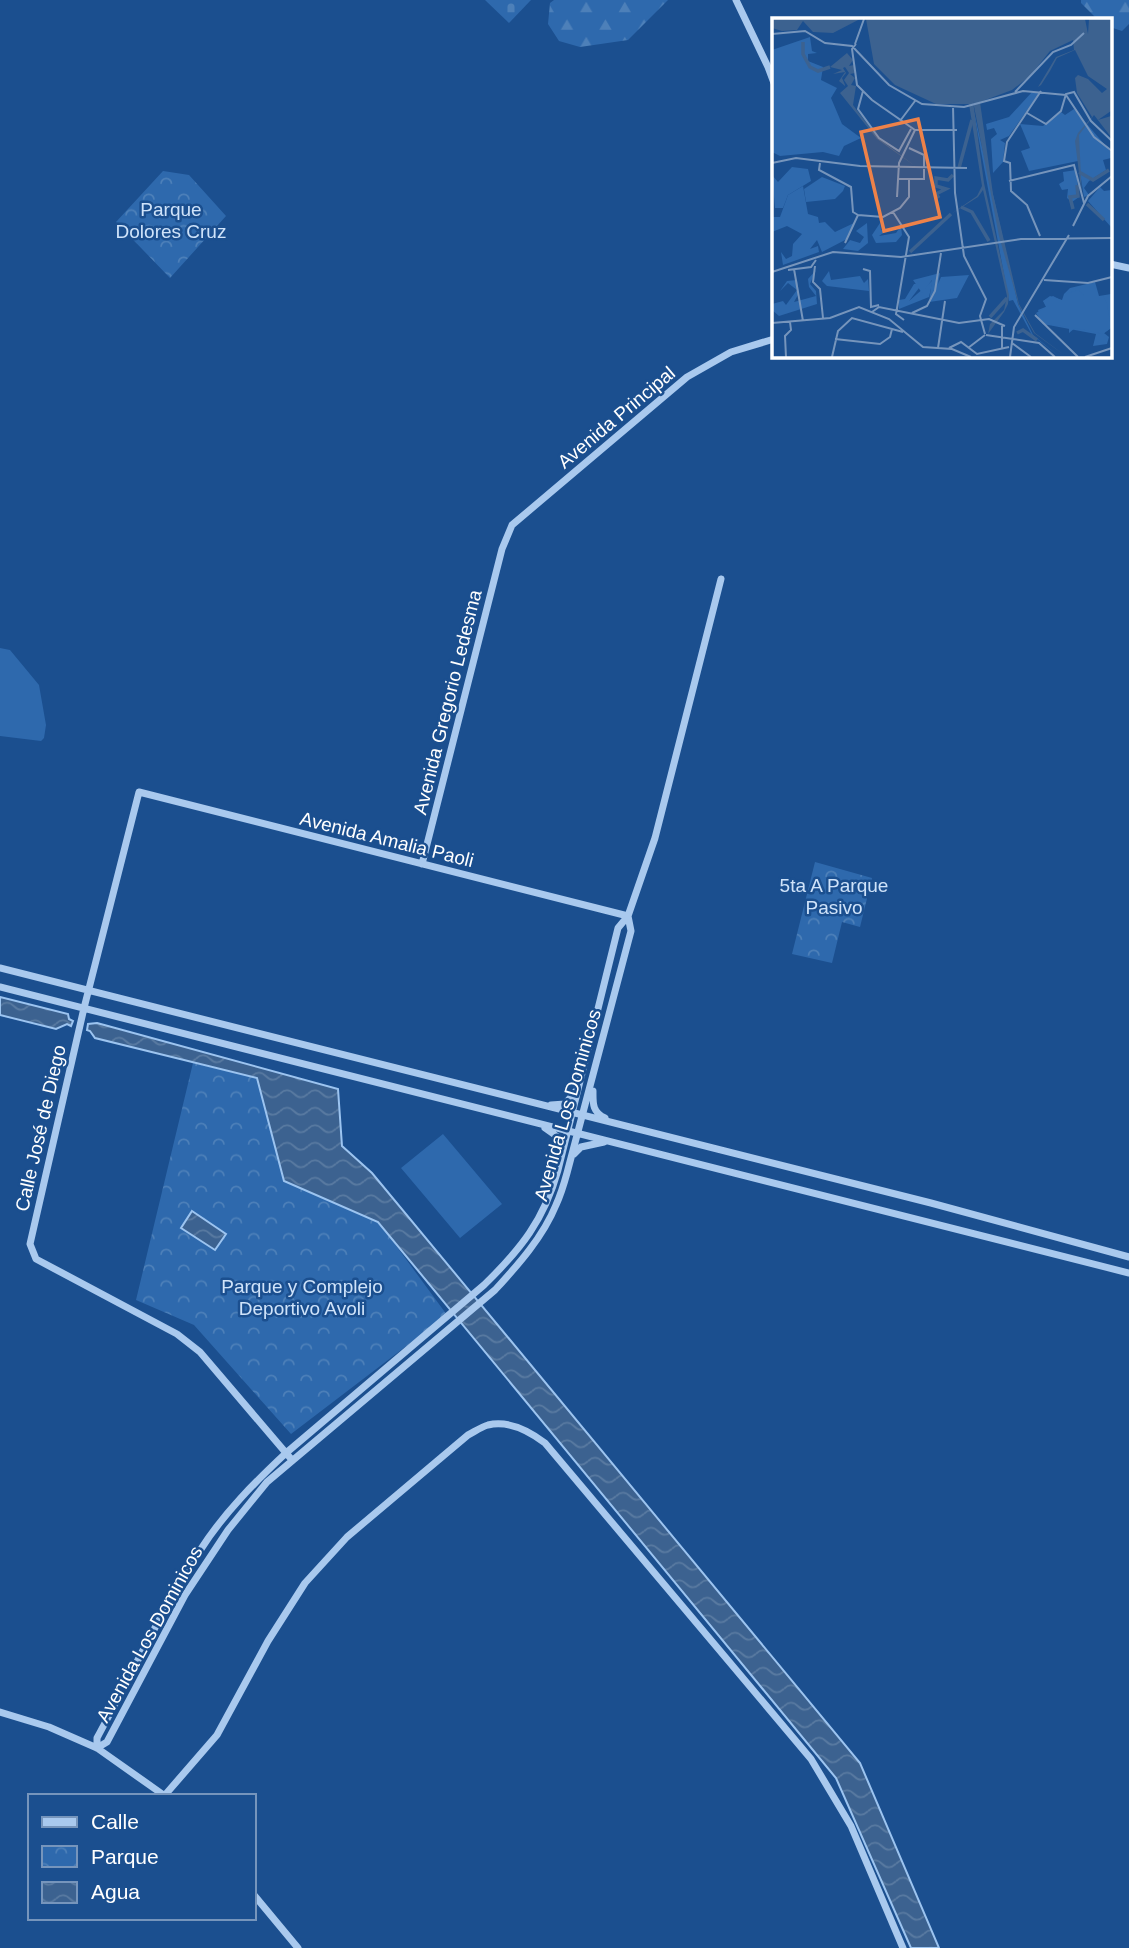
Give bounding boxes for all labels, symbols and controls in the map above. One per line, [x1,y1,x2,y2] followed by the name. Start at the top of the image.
[772,18,1112,357] inset map
[116,199,226,242] park label: Parque Dolores Cruz
[553,362,679,473] street label: Avenida Principal
[409,587,486,817] street label: Avenida Gregorio Ledesma
[298,808,476,871] street label: Avenida Amalia Paoli
[780,875,888,918] park label: 5ta A Parque Pasivo
[530,1007,605,1203] street label: Avenida Los Dominicos
[11,1043,70,1213] street label: Calle José de Diego
[221,1276,383,1319] park label: Parque y Complejo Deportivo Avoli
[92,1542,207,1726] street label: Avenida Los Dominicos
[28,1794,256,1920] legend
[91,1810,139,1833] text: Calle
[91,1845,159,1868] text: Parque
[91,1880,140,1903] text: Agua

